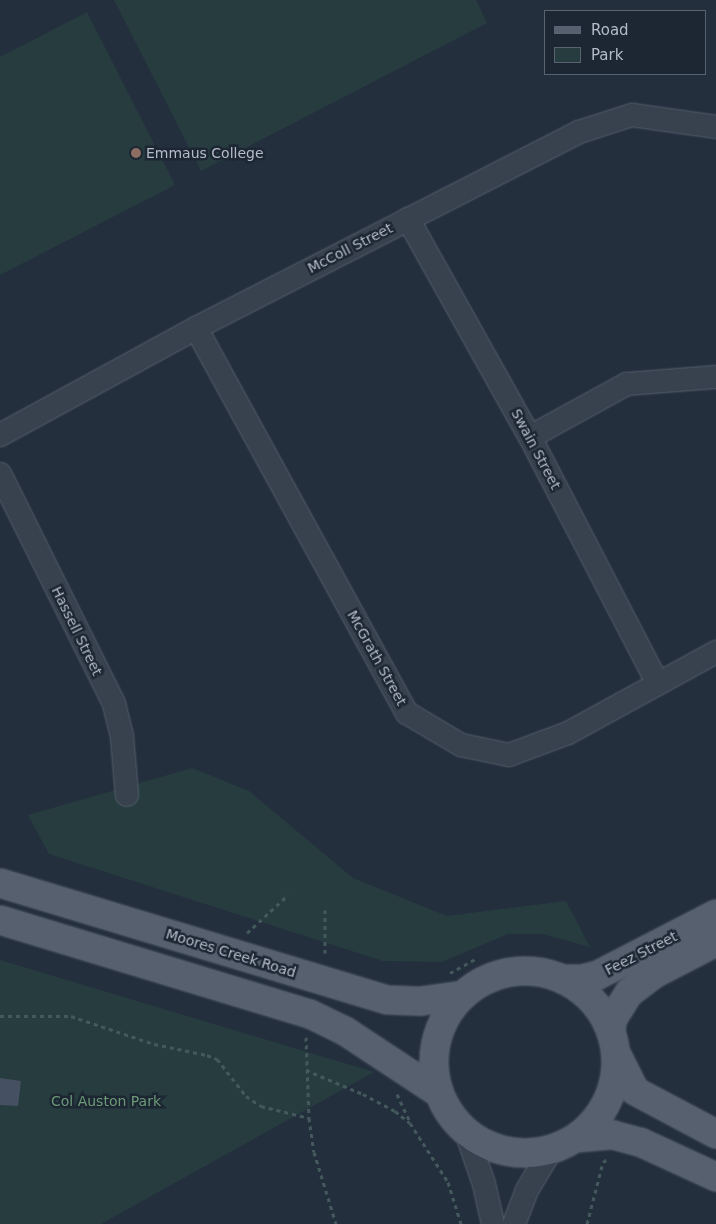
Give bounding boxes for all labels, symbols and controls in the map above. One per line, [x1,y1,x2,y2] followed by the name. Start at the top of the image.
[544,10,706,75] legend
[591,21,629,39] text: Road
[591,46,623,64] text: Park
[146,145,264,161] place label: Emmaus College
[130,147,142,159] marker: Emmaus College
[305,219,395,277] street label: McColl Street
[508,406,564,492] street label: Swain Street
[48,584,106,678] street label: Hassell Street
[344,607,410,709] street label: McGrath Street
[164,925,298,981] street label: Moores Creek Road
[602,928,680,978] street label: Feez Street
[51,1093,161,1109] park label: Col Auston Park

